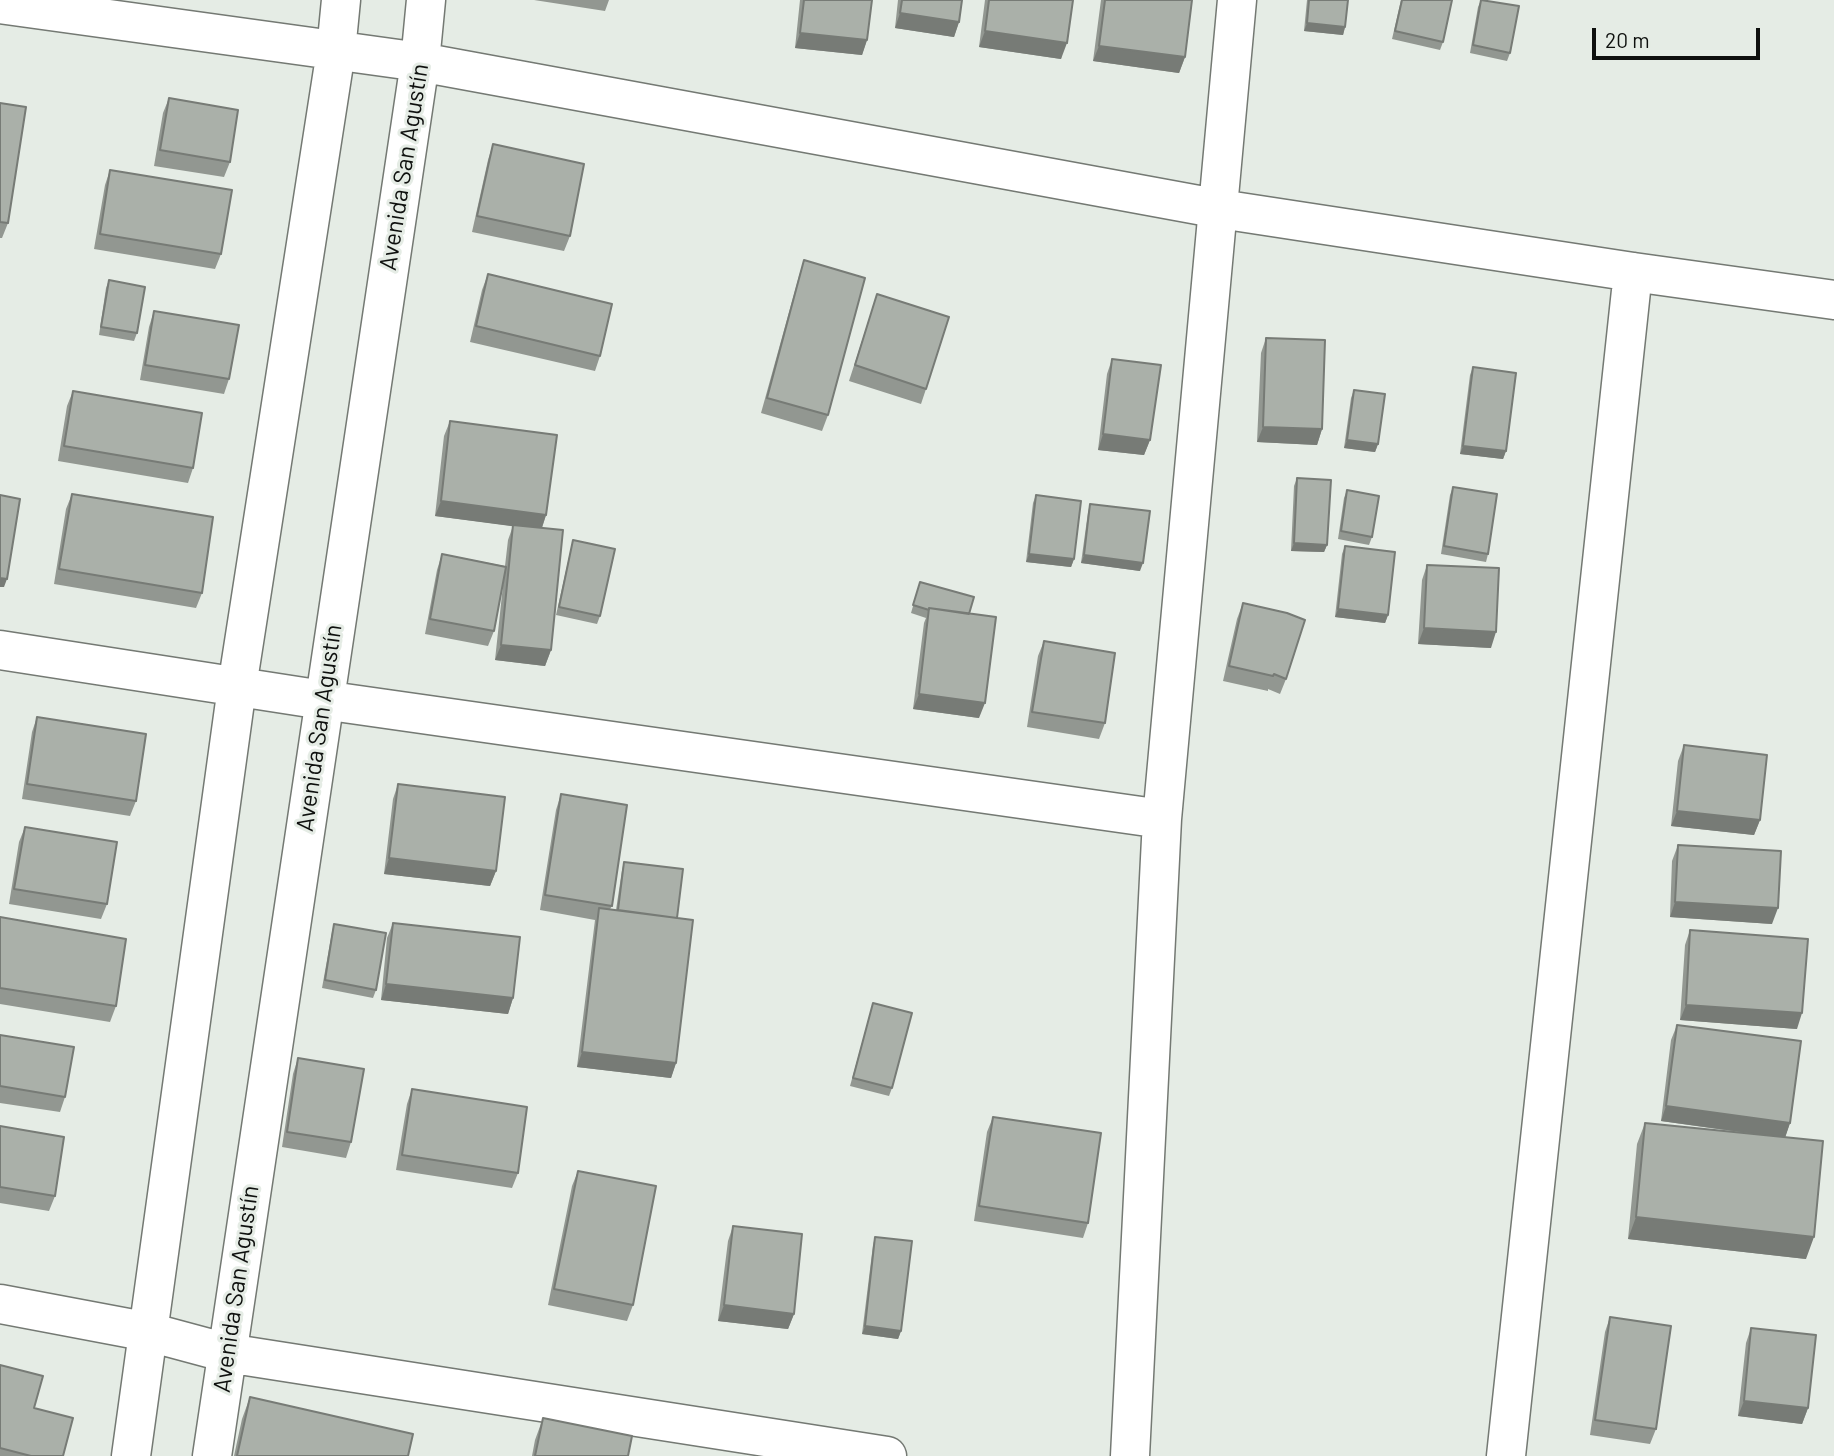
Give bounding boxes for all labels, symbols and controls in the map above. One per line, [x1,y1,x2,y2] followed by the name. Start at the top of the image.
[1596,14,1764,58] scale bar
[1605,27,1650,52] text: 20 m
[373,62,435,272] street label: Avenida San Agustín
[290,623,348,833] street label: Avenida San Agustín
[207,1184,265,1394] street label: Avenida San Agustín

